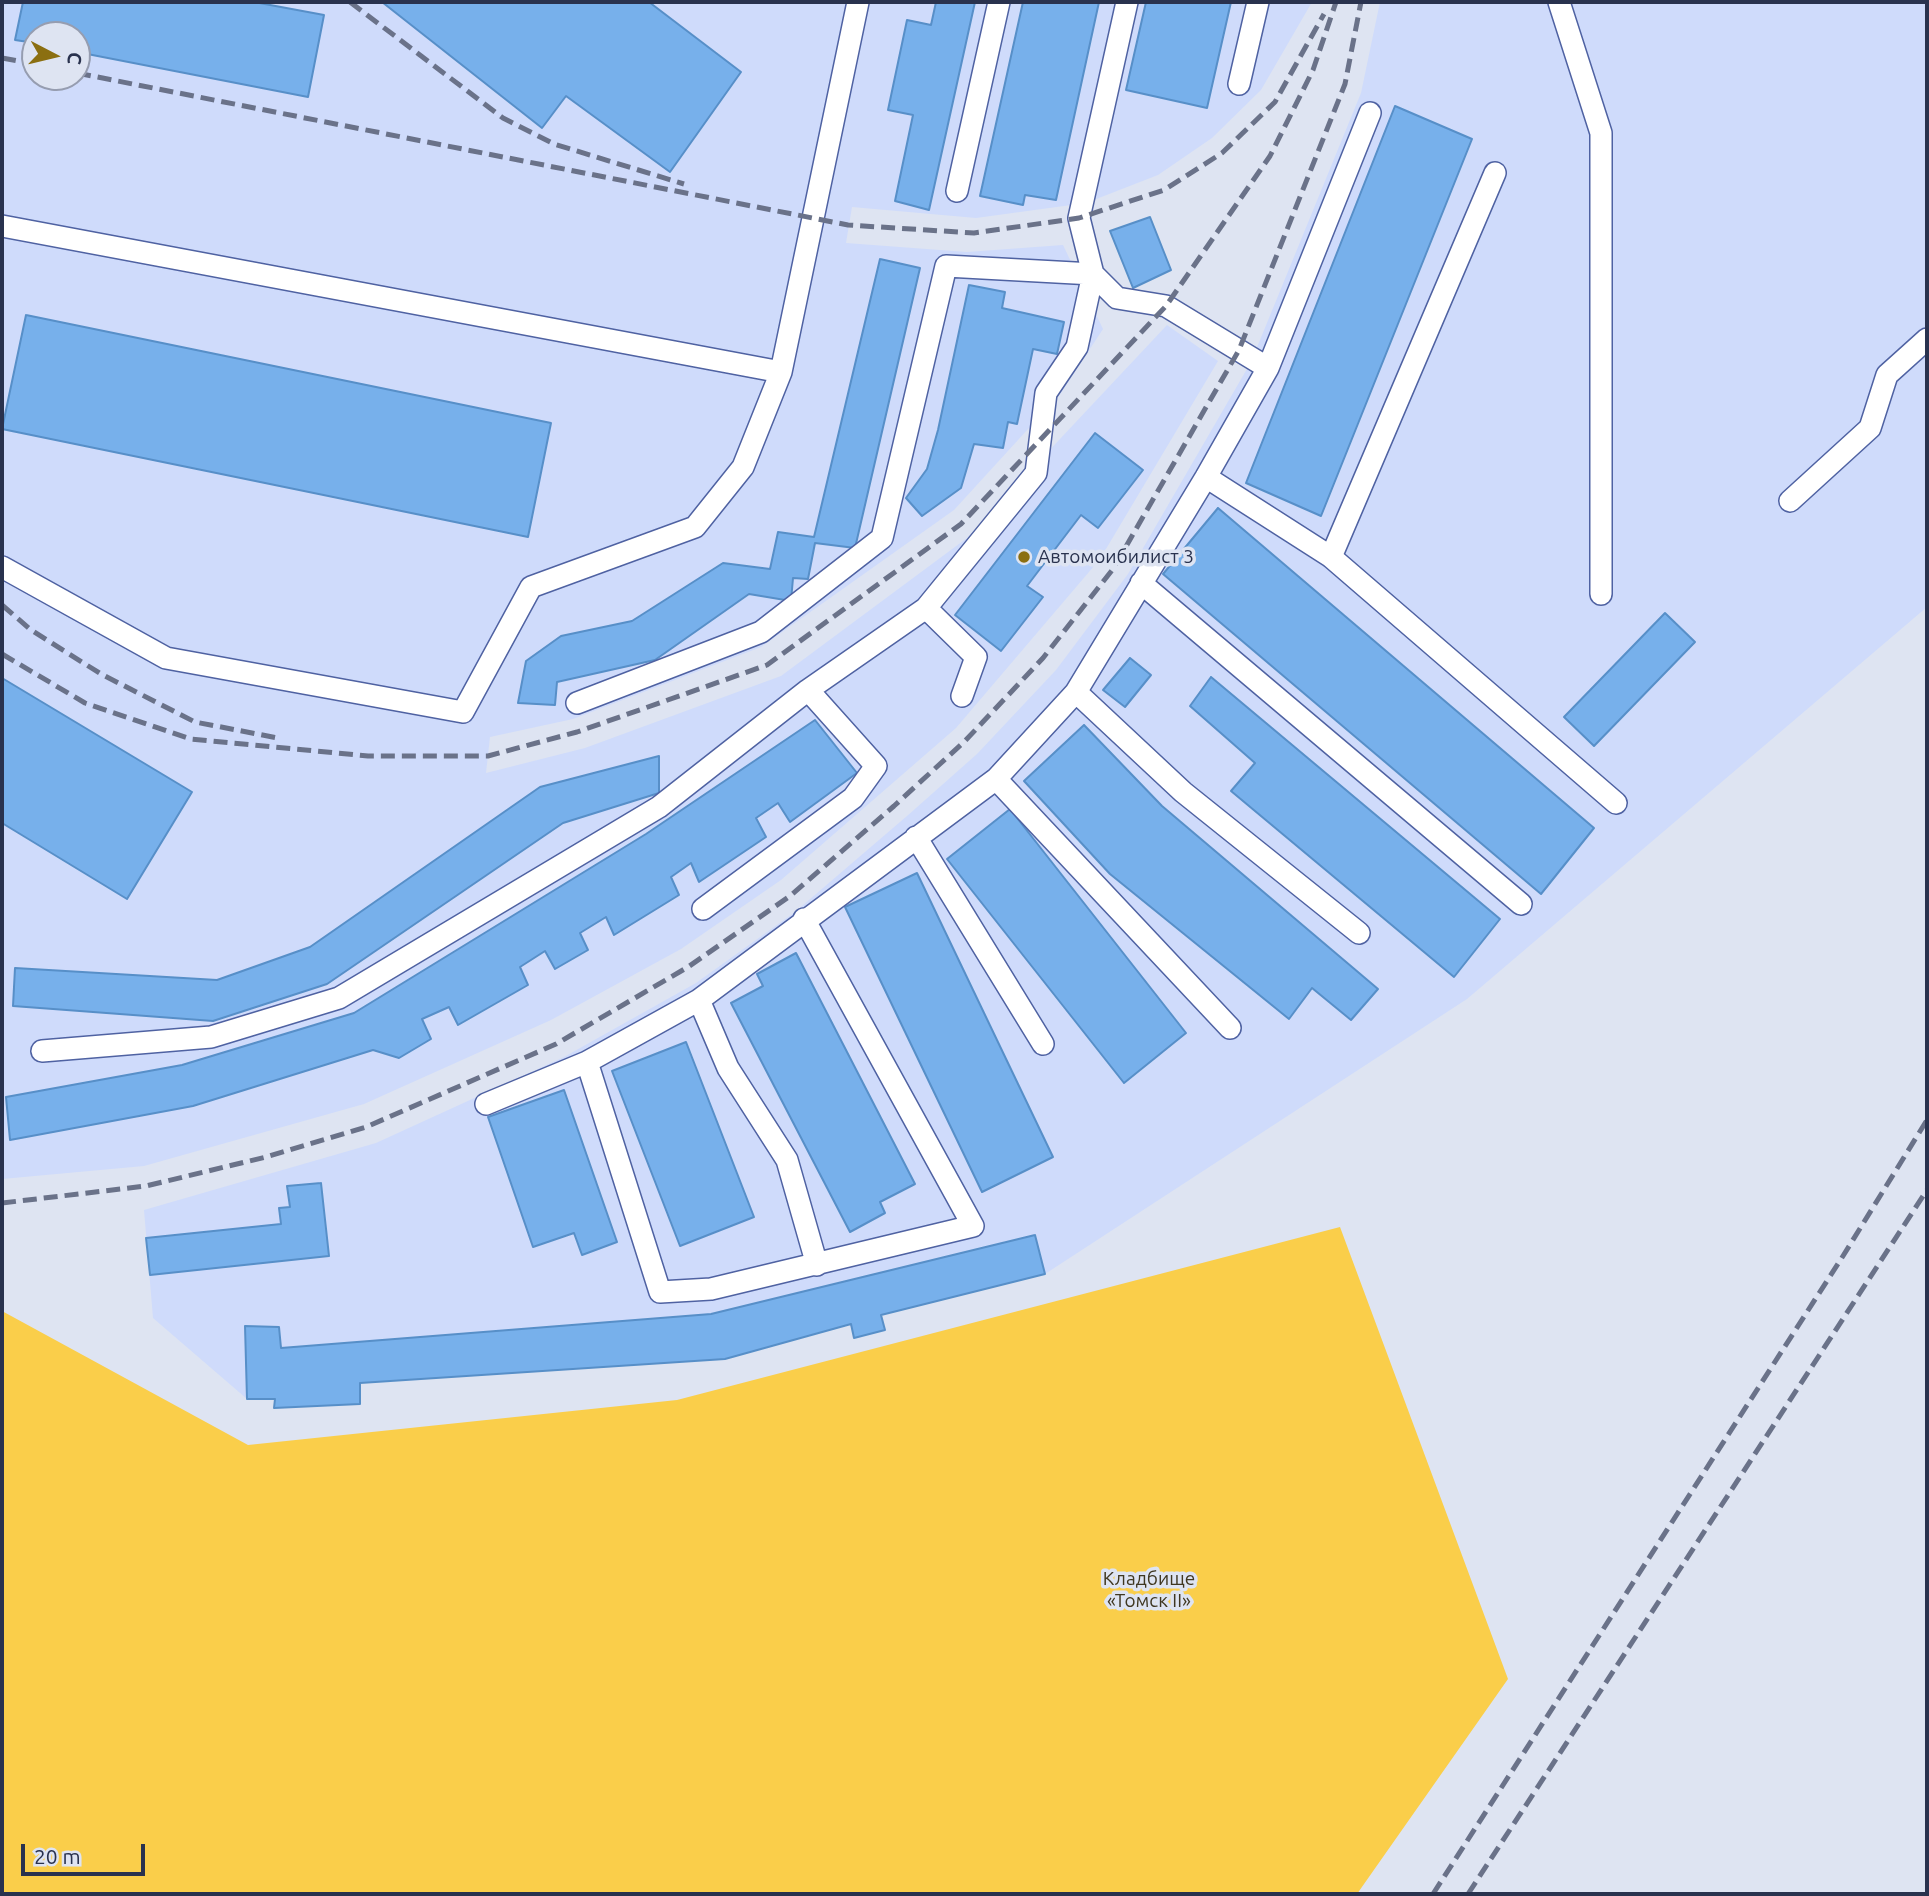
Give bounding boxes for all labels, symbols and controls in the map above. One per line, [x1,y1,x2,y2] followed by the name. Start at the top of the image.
[21,21,91,91] north arrow
[63,51,87,66] text: С
[1038,546,1194,568] place label: Автомоибилист 3
[1016,549,1032,565] marker: Автомоибилист 3
[1103,1568,1195,1612] park label: Кладбище «Томск II»
[24,1829,149,1873] scale bar
[34,1844,81,1868] text: 20 m

